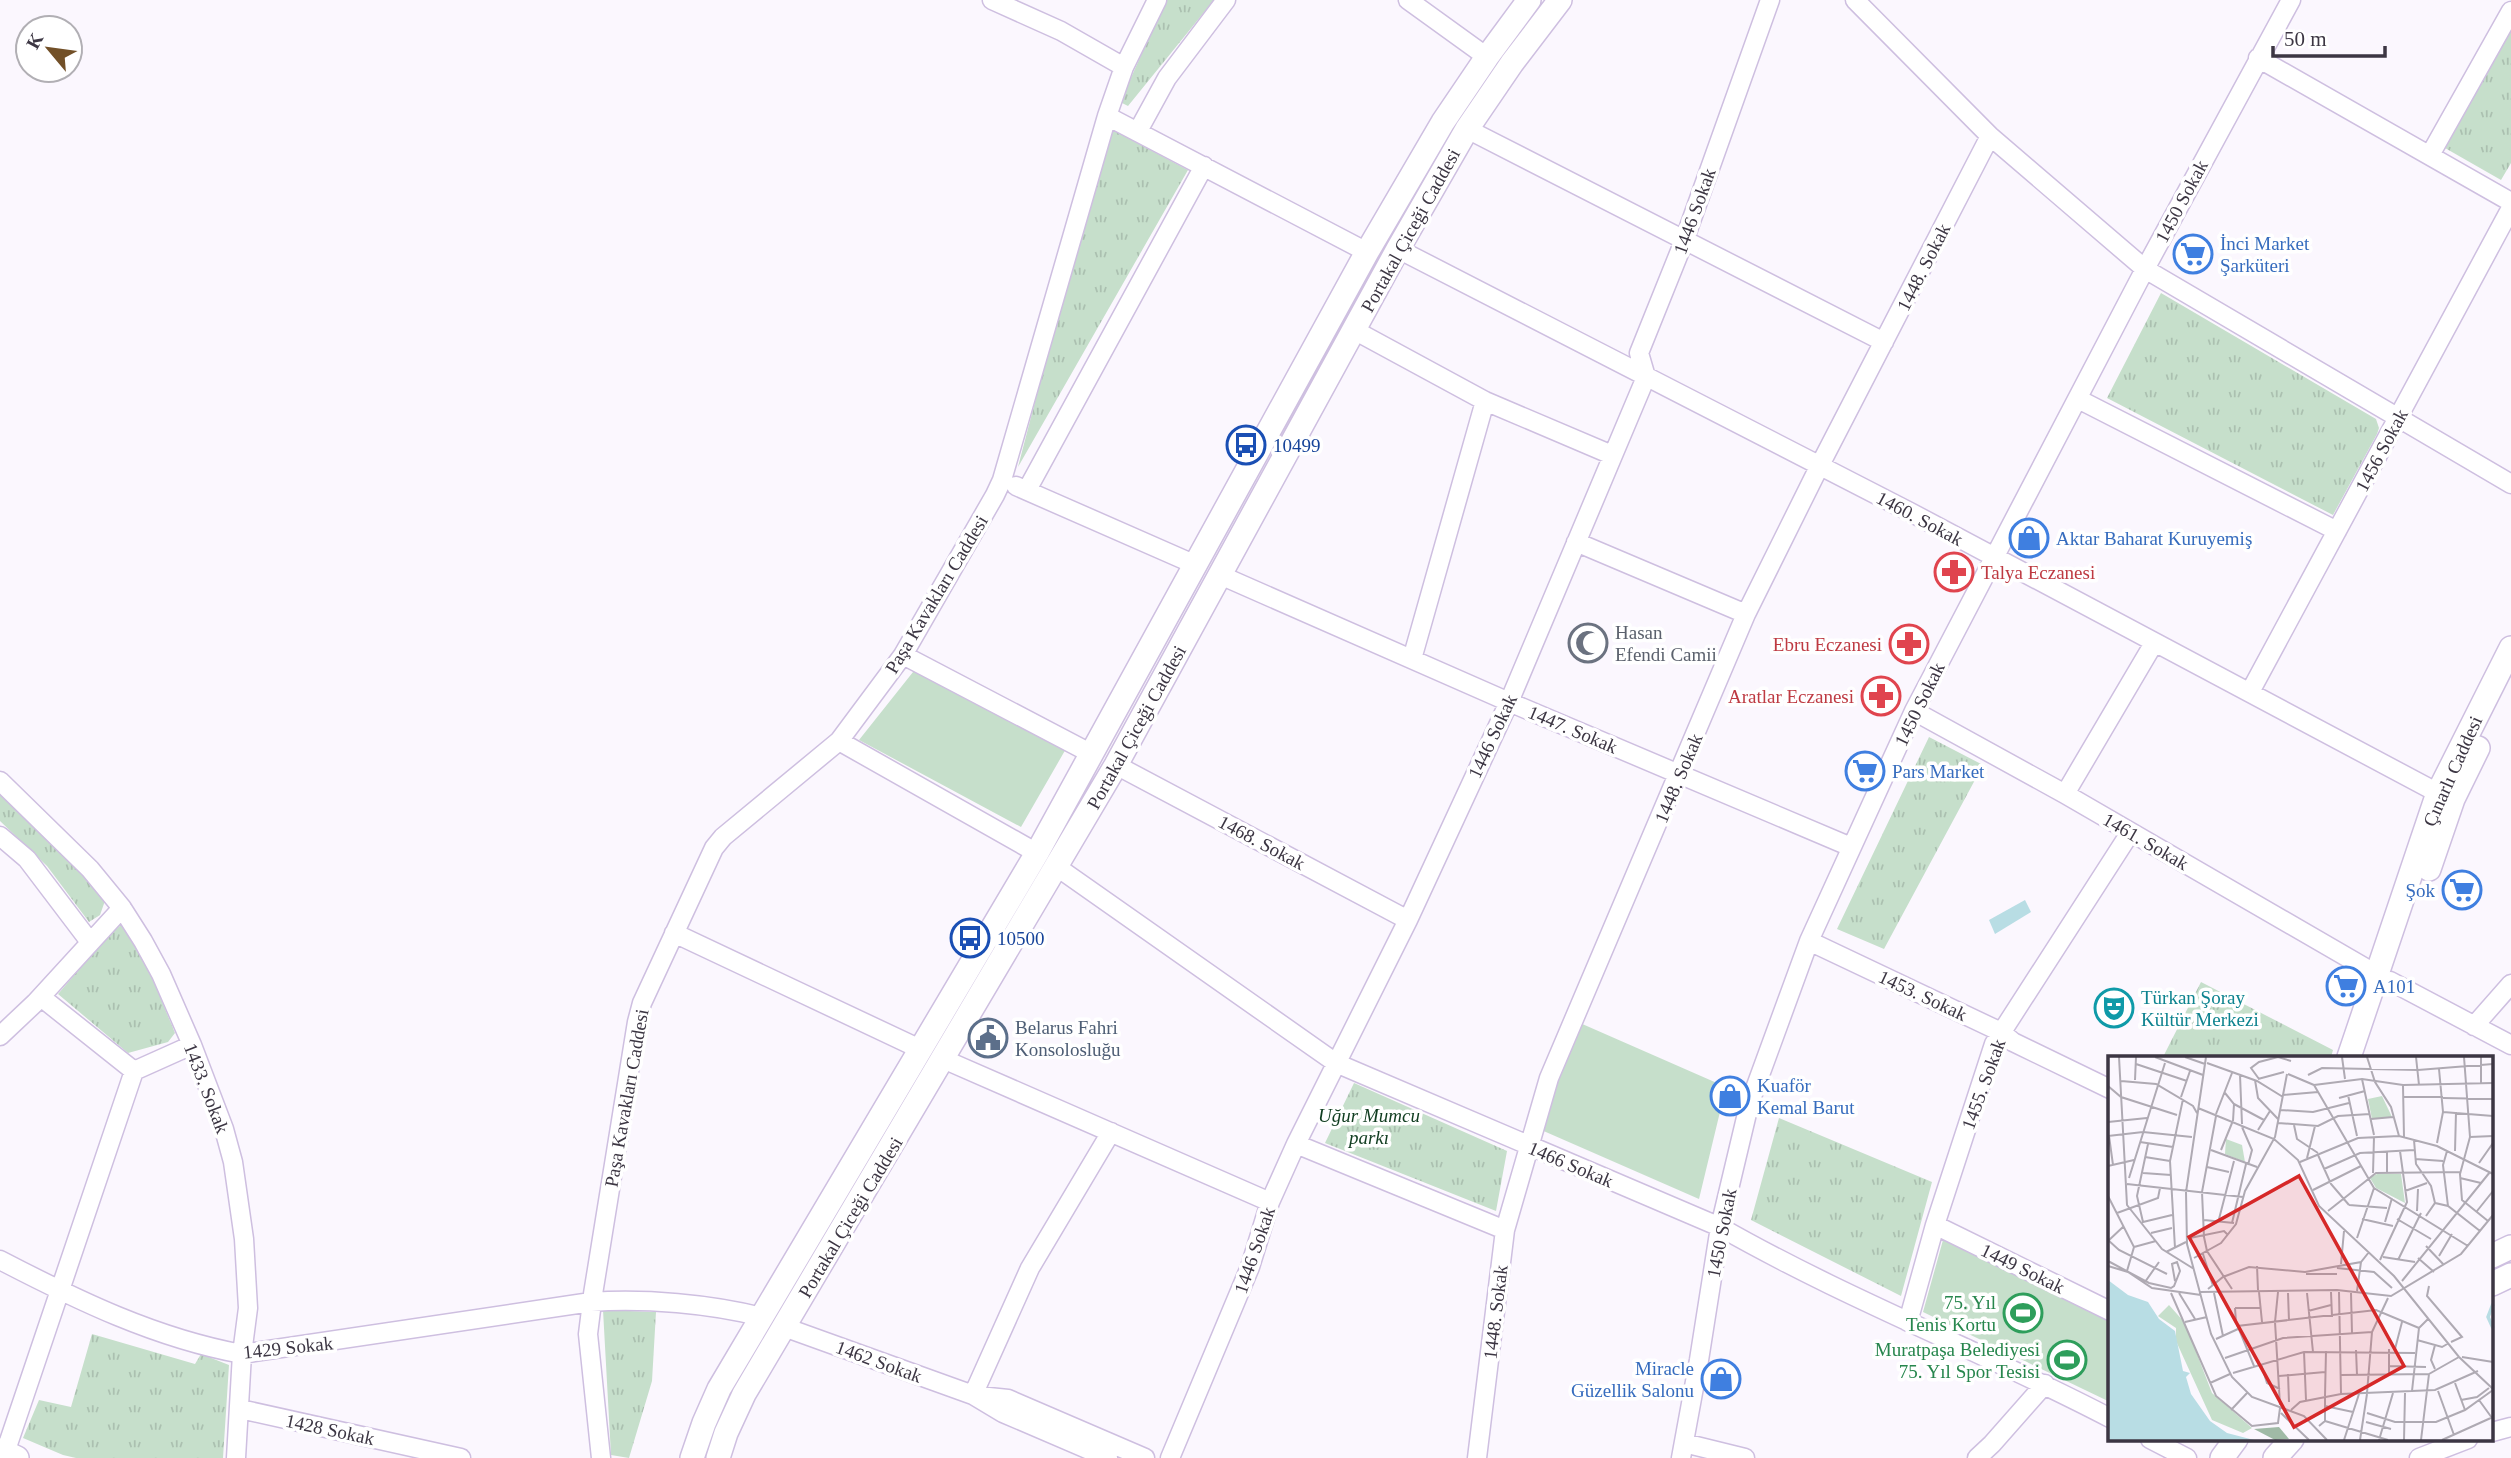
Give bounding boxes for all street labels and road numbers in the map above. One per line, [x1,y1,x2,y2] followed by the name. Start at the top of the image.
[1357,145,1464,316] street label: Portakal Çiceği Caddesi
[2151,156,2212,246] street label: 1450 Sokak
[1669,165,1720,257] street label: 1446 Sokak
[1893,220,1955,314] street label: 1448. Sokak
[2351,405,2412,495] street label: 1456 Sokak
[1873,487,1967,550] street label: 1460. Sokak
[881,512,992,677] street label: Paşa Kavakları Caddesi
[1083,642,1190,813] street label: Portakal Çiceği Caddesi
[1890,659,1949,749] street label: 1450 Sokak
[1464,690,1521,782] street label: 1446 Sokak
[1525,701,1621,758] street label: 1447. Sokak
[2419,713,2486,830] street label: Çınarlı Caddesi
[1650,730,1707,826] street label: 1448. Sokak
[2099,809,2193,875] street label: 1461. Sokak
[1215,811,1309,874] street label: 1468. Sokak
[1875,966,1971,1025] street label: 1453. Sokak
[600,1007,653,1189] street label: Paşa Kavakları Caddesi
[1957,1035,2010,1132] street label: 1455. Sokak
[180,1040,234,1137] street label: 1433. Sokak
[794,1133,907,1301] street label: Portakal Çiceği Caddesi
[1525,1137,1617,1192] street label: 1466 Sokak
[1703,1186,1741,1279] street label: 1450 Sokak
[1230,1204,1279,1296] street label: 1446 Sokak
[1978,1239,2068,1298] street label: 1449 Sokak
[1479,1263,1512,1360] street label: 1448. Sokak
[242,1332,335,1363] street label: 1429 Sokak
[833,1336,925,1387] street label: 1462 Sokak
[284,1410,377,1449] street label: 1428 Sokak

